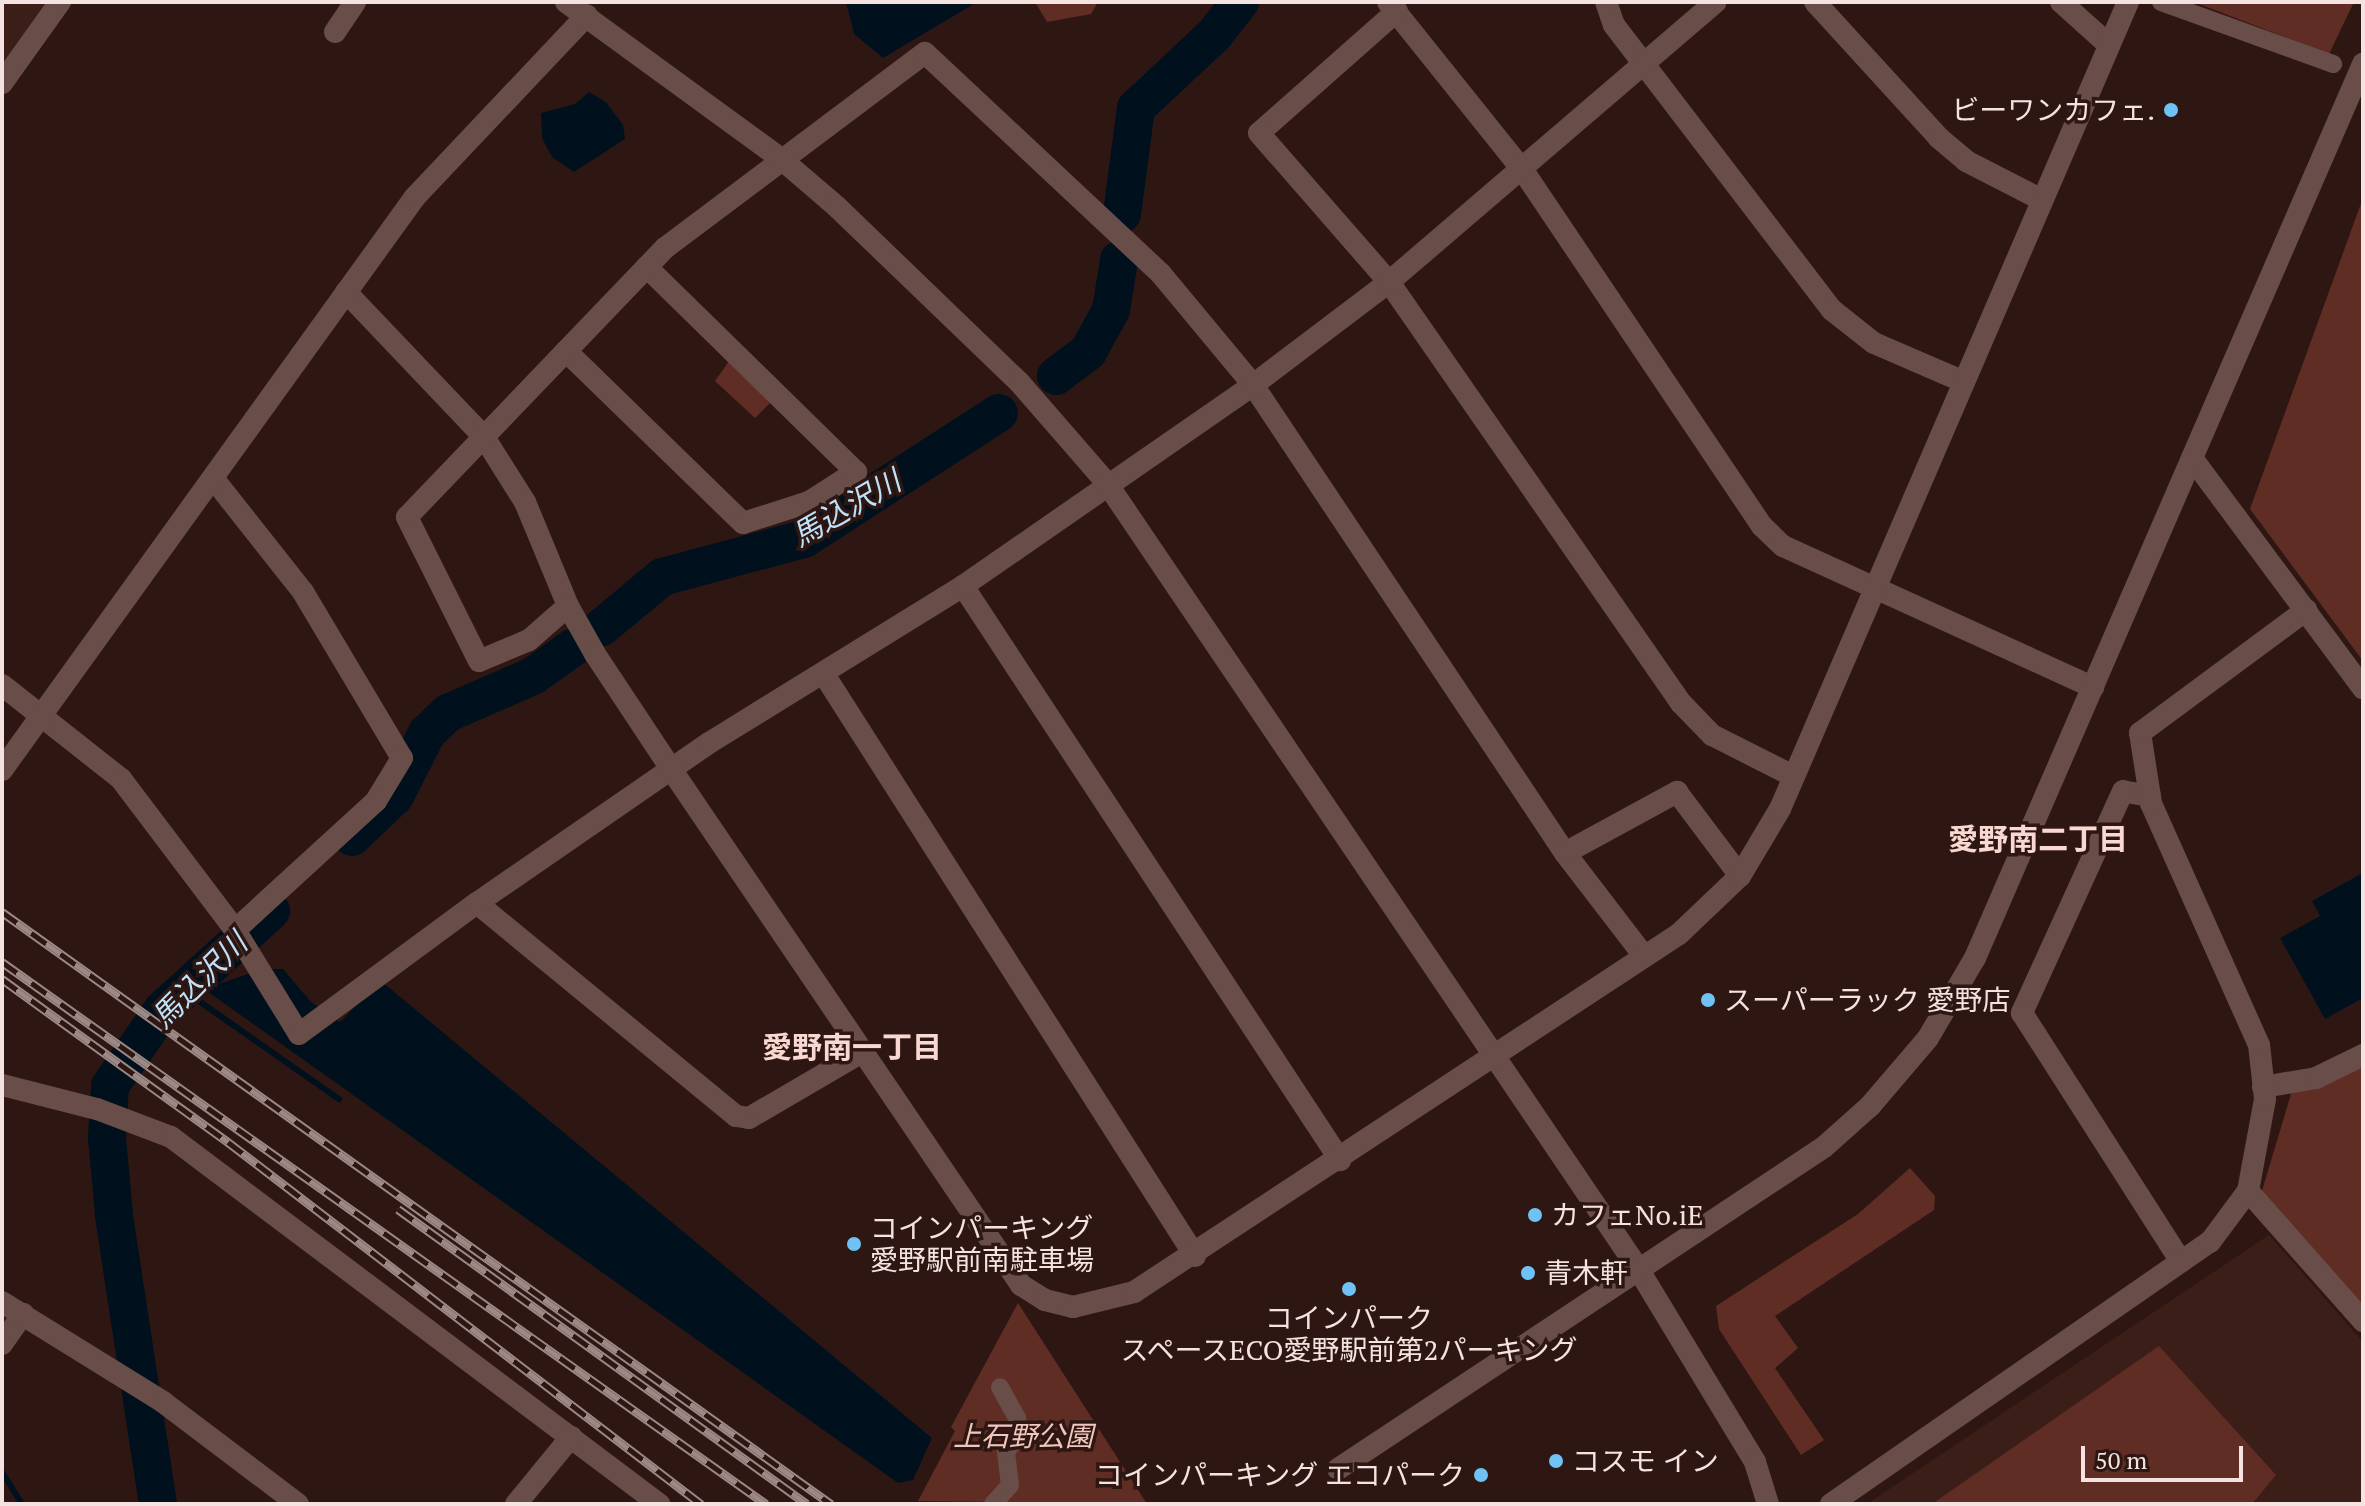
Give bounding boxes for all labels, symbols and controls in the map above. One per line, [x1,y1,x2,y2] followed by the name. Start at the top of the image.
[1951,93,2155,127] place label: ビーワンカフェ.
[2162,101,2180,119] marker: ビーワンカフェ.
[785,462,907,554] water label: 馬込沢川
[1948,821,2128,857] district label: 愛野南二丁目
[144,925,254,1035] water label: 馬込沢川
[1724,983,2011,1017] place label: スーパーラック 愛野店
[1699,991,1717,1009] marker: スーパーラック 愛野店
[762,1029,942,1065] district label: 愛野南一丁目
[1551,1198,1704,1232] place label: カフェNo.iE
[1526,1206,1544,1224] marker: カフェNo.iE
[870,1211,1094,1277] place label: コインパーキング 愛野駅前南駐車場
[845,1235,863,1253] marker: コインパーキング 愛野駅前南駐車場
[1544,1256,1628,1290] place label: 青木軒
[1519,1264,1537,1282] marker: 青木軒
[1340,1280,1358,1298] marker: コインパーク スペースECO愛野駅前第2パーキング
[1118,1301,1580,1367] place label: コインパーク スペースECO愛野駅前第2パーキング
[953,1419,1093,1453] park label: 上石野公園
[2085,1430,2247,1480] scale bar
[1572,1444,1719,1478] place label: コスモ イン
[2095,1444,2147,1476] text: 50 m
[1547,1452,1565,1470] marker: コスモ イン
[1094,1458,1465,1492] place label: コインパーキング エコパーク
[1472,1466,1490,1484] marker: コインパーキング エコパーク

